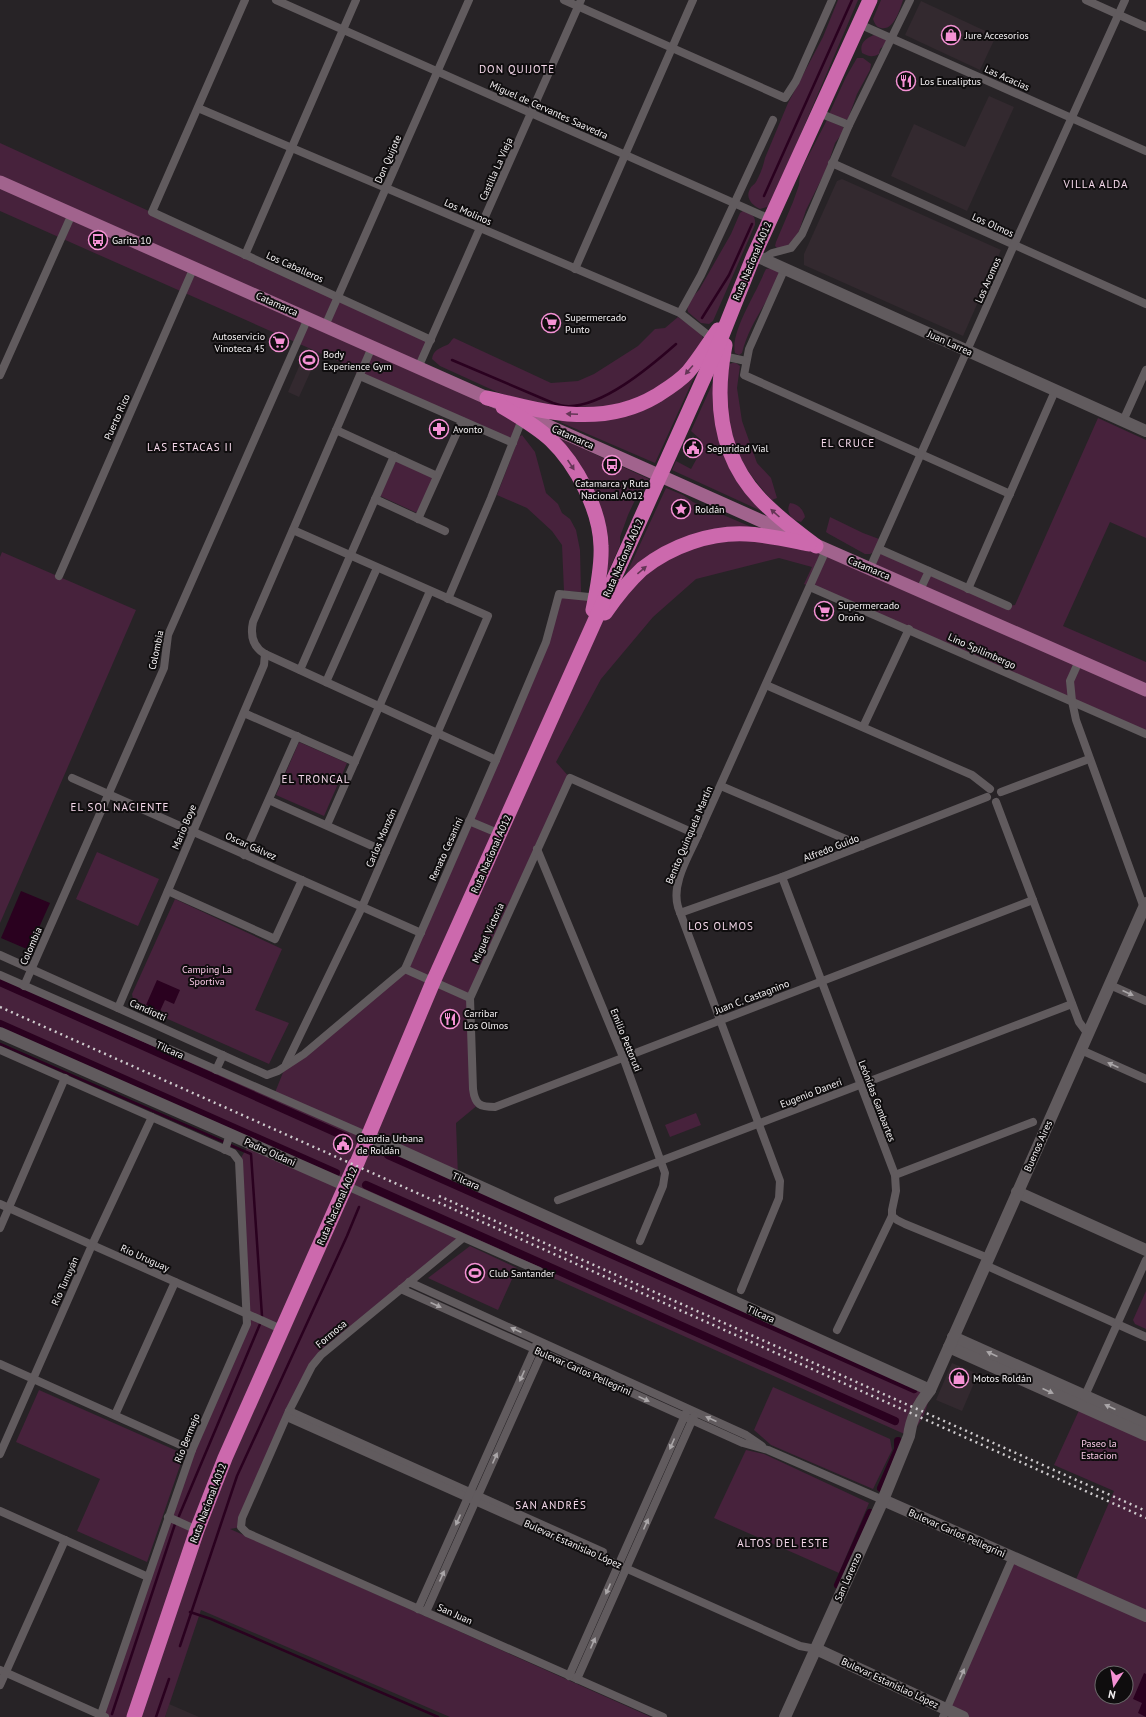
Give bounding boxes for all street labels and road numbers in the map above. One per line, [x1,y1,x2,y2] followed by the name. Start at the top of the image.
[982,62,1032,94] street label: Las Acacias
[488,78,610,142] street label: Miguel de Cervantes Saavedra
[372,133,404,185] street label: Don Quijote
[476,135,516,203] street label: Castilla La Vieja
[442,196,494,228] street label: Los Molinos
[970,210,1016,240] street label: Los Olmos
[730,220,774,302] street label: Ruta Nacional A012
[264,249,326,285] street label: Los Caballeros
[972,255,1004,305] street label: Los Aromos
[254,289,300,319] street label: Catamarca
[924,327,975,359] street label: Juan Larrea
[101,392,133,442] street label: Puerto Rico
[550,422,596,452] street label: Catamarca
[600,517,646,599] street label: Ruta Nacional A012
[846,553,892,583] street label: Catamarca
[145,629,167,671] street label: Colombia
[946,630,1018,672] street label: Lino Spilimbergo
[662,784,716,886] street label: Benito Quinquela Martín
[169,803,199,851] street label: Mario Boye
[363,806,399,870] street label: Carlos Monzón
[468,813,514,895] street label: Ruta Nacional A012
[426,815,466,883] street label: Renato Cesanini
[223,829,279,863] street label: Oscar Gálvez
[801,831,861,865] street label: Alfredo Guido
[469,901,507,965] street label: Miguel Victoria
[17,925,45,967] street label: Colombia
[712,977,791,1018] street label: Juan C. Castagnino
[128,996,168,1024] street label: Candiotti
[607,1007,645,1073] street label: Emilio Pettoruti
[154,1038,186,1062] street label: Tilcara
[855,1058,899,1144] street label: Leónidas Gambartes
[778,1075,844,1111] street label: Eugenio Daneri
[1021,1118,1055,1174] street label: Buenos Aires
[242,1135,298,1169] street label: Padre Oldani
[314,1165,360,1247] street label: Ruta Nacional A012
[450,1169,482,1193] street label: Tilcara
[118,1241,172,1275] street label: Río Uruguay
[48,1255,82,1307] street label: Río Tunuyán
[745,1302,777,1326] street label: Tilcara
[313,1317,349,1351] street label: Formosa
[533,1344,633,1398] street label: Bulevar Carlos Pellegrini
[171,1411,203,1465] street label: Río Bermejo
[187,1461,229,1545] street label: Ruta Nacional A012
[907,1506,1007,1560] street label: Bulevar Carlos Pellegrini
[522,1517,624,1571] street label: Bulevar Estanislao López
[831,1551,865,1603] street label: San Lorenzo
[435,1601,475,1627] street label: San Juan
[839,1655,941,1711] street label: Bulevar Estanislao López

